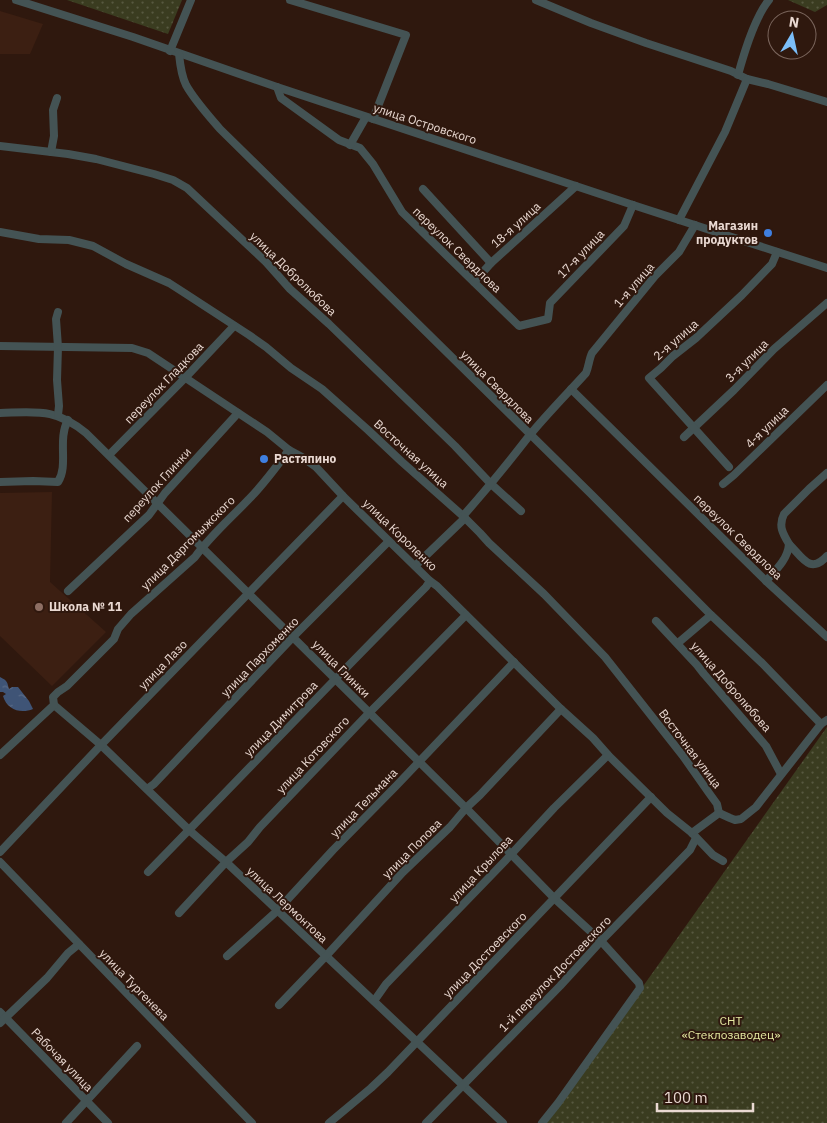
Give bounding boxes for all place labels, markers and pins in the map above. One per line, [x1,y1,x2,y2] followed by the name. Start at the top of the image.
[696,218,758,247] place label: Магазин продуктов
[762,227,774,239] marker: Магазин продуктов
[274,451,336,466] place label: Растяпино
[258,453,270,465] marker: Растяпино
[49,599,122,614] place label: Школа № 11
[33,601,45,613] marker: Школа № 11

